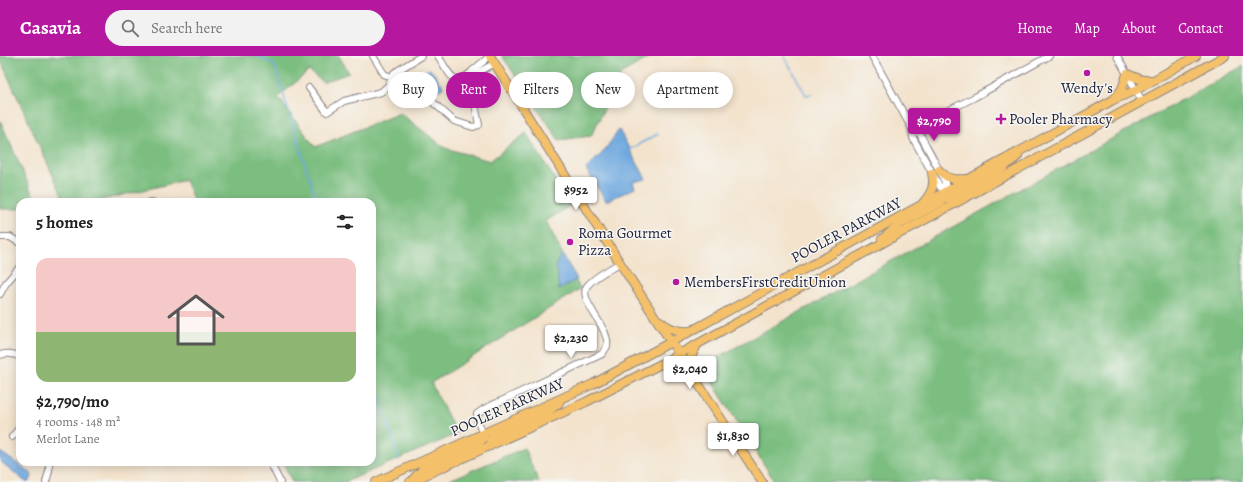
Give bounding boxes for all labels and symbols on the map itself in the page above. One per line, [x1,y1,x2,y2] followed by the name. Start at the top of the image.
[1082,68,1092,78] marker: Wendy's
[1060,78,1113,98] place label: Wendy's
[901,108,967,142] pin: $2,790
[1009,109,1112,129] place label: Pooler Pharmacy
[996,114,1006,124] marker: Pooler Pharmacy
[552,177,600,211] pin: $952
[787,192,905,268] street label: POOLER PARKWAY
[578,223,672,260] place label: Roma Gourmet Pizza
[565,237,575,247] marker: Roma Gourmet Pizza
[684,272,846,292] place label: MembersFirstCreditUnion
[671,277,681,287] marker: MembersFirstCreditUnion
[538,325,604,359] pin: $2,230
[657,356,723,390] pin: $2,040
[447,373,568,441] street label: POOLER PARKWAY
[700,423,766,457] pin: $1,830

